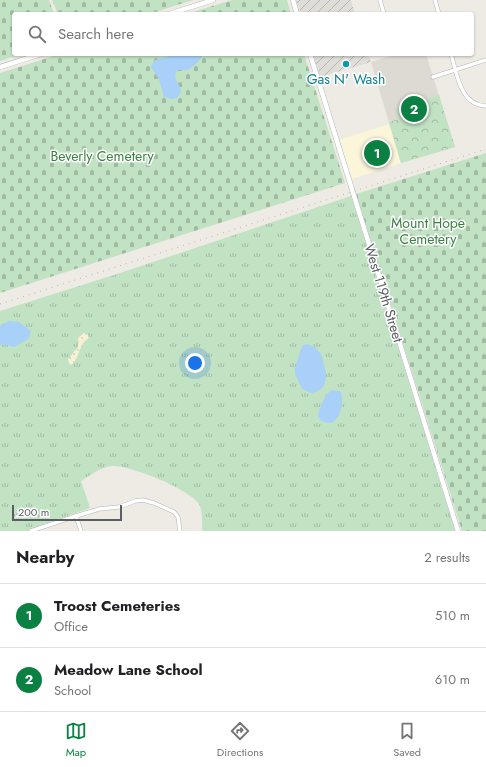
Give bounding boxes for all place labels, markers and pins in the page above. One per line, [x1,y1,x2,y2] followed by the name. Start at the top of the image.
[341,59,351,69] marker: Gas N' Wash
[307,69,385,89] place label: Gas N' Wash
[401,94,427,124] pin: 2
[364,138,390,168] pin: 1

